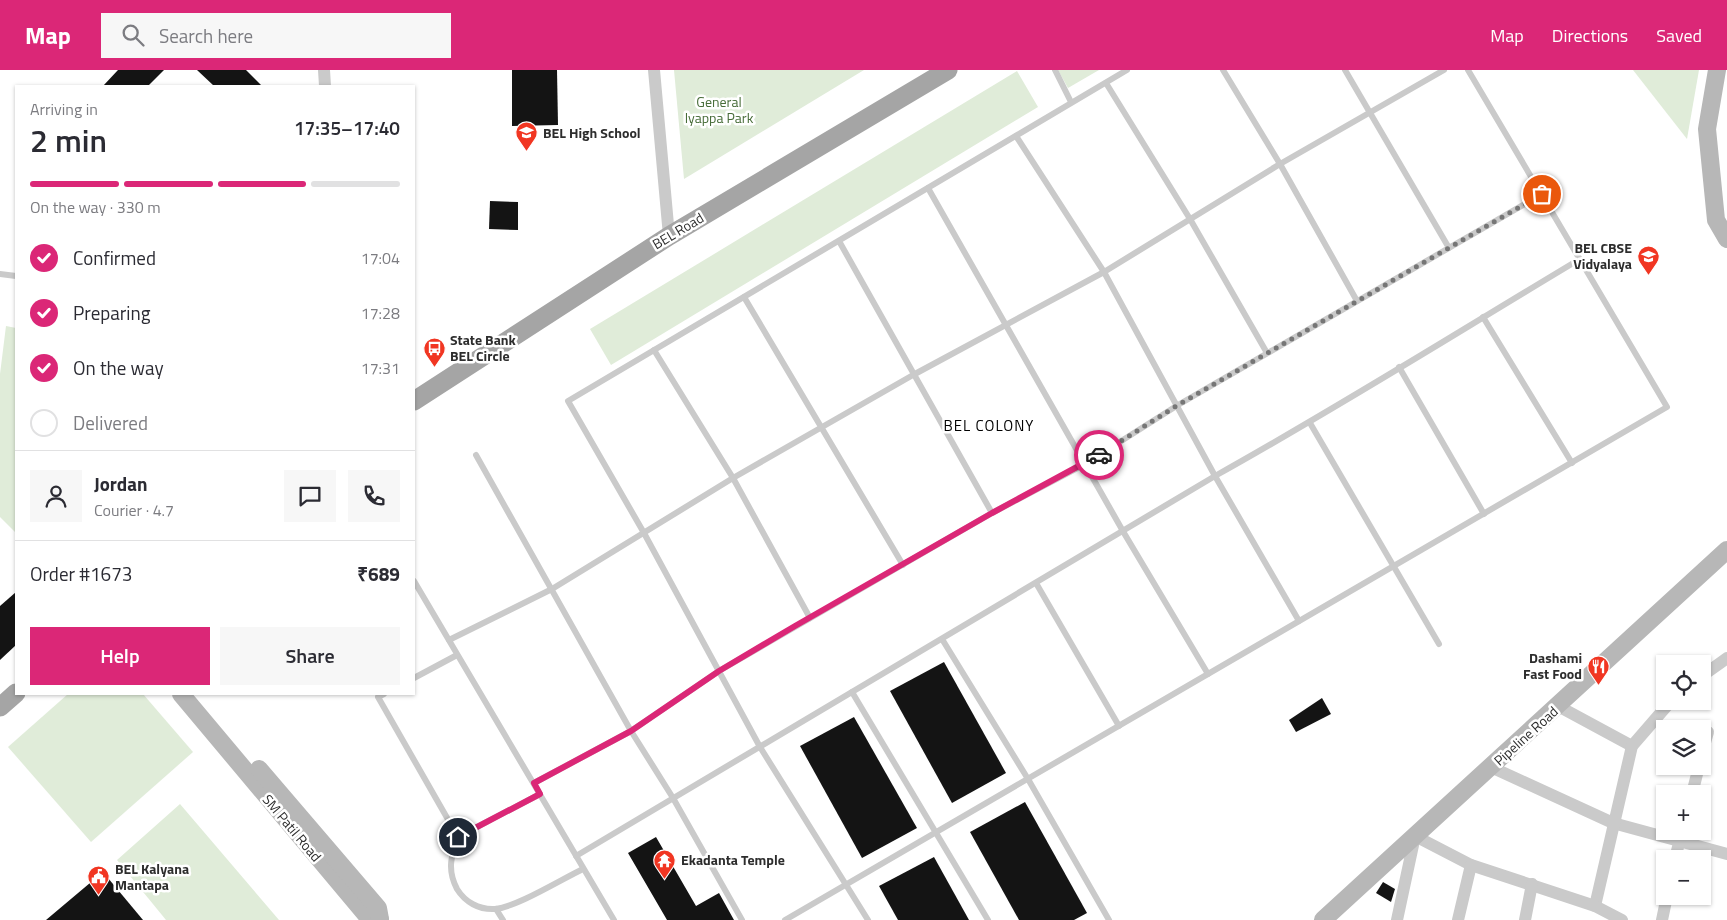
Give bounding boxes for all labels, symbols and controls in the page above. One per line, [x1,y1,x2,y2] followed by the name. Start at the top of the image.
[101,13,451,58] search box
[25,17,71,53] text: Map
[119,21,147,49] icon: search
[159,21,253,50] text: Search here
[1490,22,1524,49] text: Map
[1552,22,1628,49] text: Directions
[1656,22,1702,49] text: Saved
[685,91,754,128] park label: General Iyappa Park
[30,97,98,121] text: Arriving in
[294,113,400,142] text: 17:35–17:40
[30,116,107,164] text: 2 min
[515,121,539,152] school or university icon: BEL High School
[543,122,641,143] place label: BEL High School
[1521,173,1563,215] pin
[1528,180,1556,208] icon: bag
[30,195,161,219] text: On the way · 330 m
[648,207,707,254] street label: BEL Road
[1573,237,1632,274] place label: BEL CBSE Vidyalaya
[73,243,156,272] text: Confirmed
[30,244,58,272] icon: check
[1636,244,1660,275] school or university icon: BEL CBSE Vidyalaya
[361,246,400,270] text: 17:04
[73,298,150,327] text: Preparing
[30,299,58,327] icon: check
[361,301,400,325] text: 17:28
[450,329,517,366] place label: State Bank BEL Circle
[422,336,446,367] bus stop icon: State Bank BEL Circle
[73,353,164,382] text: On the way
[30,354,58,382] icon: check
[361,356,400,380] text: 17:31
[73,408,148,437] text: Delivered
[944,414,1034,437] district label: BEL COLONY
[1074,430,1124,480] courier
[1085,441,1113,469] icon: car
[94,469,147,498] text: Jordan
[30,470,82,522] button: person
[284,470,336,522] button: chat
[348,470,400,522] button: phone
[94,498,174,522] text: Courier · 4.7
[30,559,132,588] text: Order #1673
[357,559,400,588] text: ₹689
[30,627,210,685] button: Help
[220,627,400,685] button: Share
[1523,647,1582,684] place label: Dashami Fast Food
[1586,654,1610,685] restaurant icon: Dashami Fast Food
[1656,655,1711,905] map controls
[1656,655,1711,710] button: locate
[1489,701,1562,770] street label: Pipeline Road
[1656,720,1711,775] button: layers
[1656,785,1711,840] button: +
[258,789,327,866] street label: SM Patil Road
[437,816,479,858] pin
[444,823,472,851] icon: home
[653,848,677,879] temple icon: Ekadanta Temple
[681,849,785,870] place label: Ekadanta Temple
[1656,850,1711,905] button: −
[115,858,189,895] place label: BEL Kalyana Mantapa
[87,865,111,896] public building icon: BEL Kalyana Mantapa

